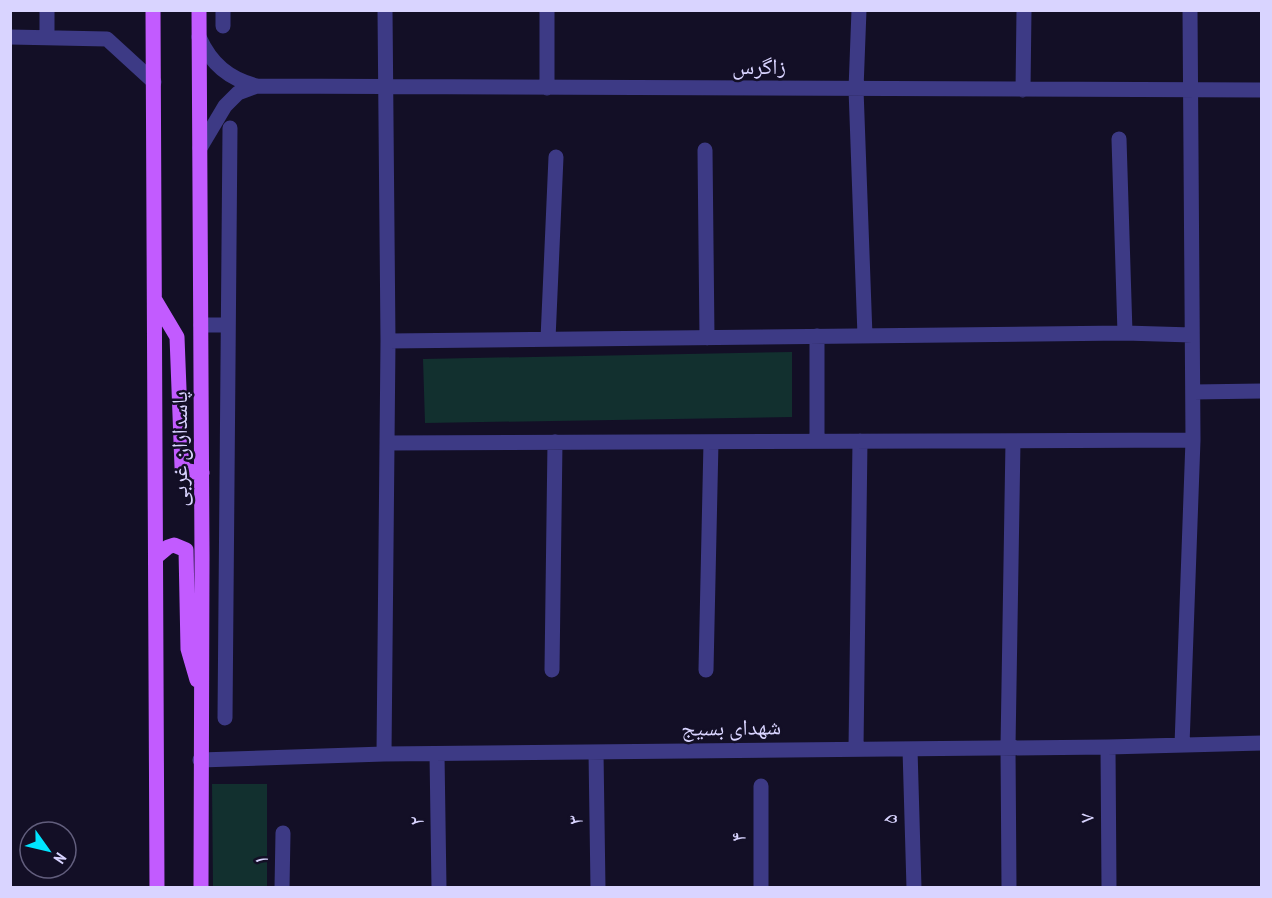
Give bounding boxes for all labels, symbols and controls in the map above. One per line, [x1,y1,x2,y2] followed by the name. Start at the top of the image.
[732,52,786,80] street label: زاگرس
[165,391,193,507] street label: پاسداران غربی
[681,712,781,742] street label: شهدای بسیج
[1072,813,1100,823] street label: ۷
[875,814,903,824] street label: ۵
[561,815,589,825] street label: ۳
[402,816,430,826] street label: ۲
[18,820,78,880] north arrow
[724,832,752,842] street label: ۴
[50,849,71,868] text: N
[246,855,274,865] street label: ۱

